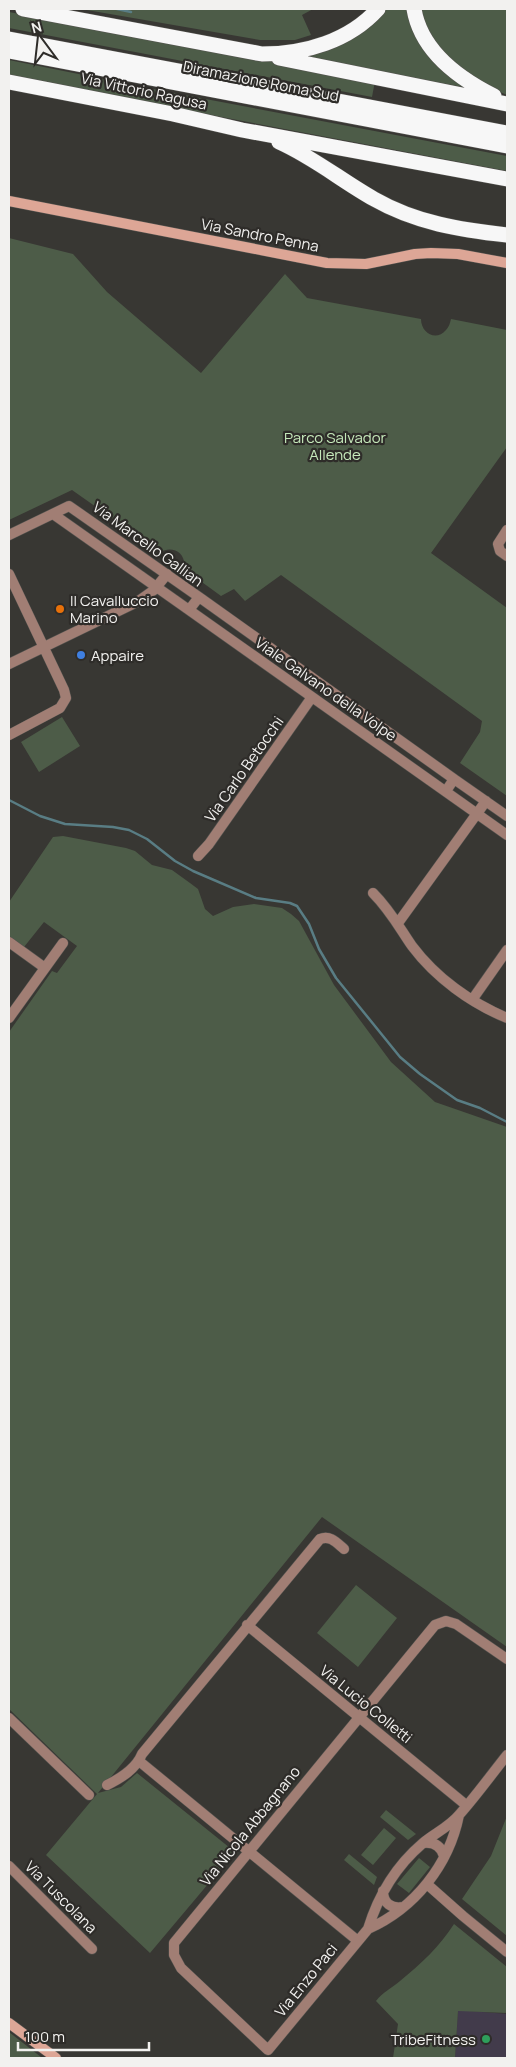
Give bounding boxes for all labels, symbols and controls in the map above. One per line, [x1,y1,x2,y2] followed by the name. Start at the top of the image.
[15,15,65,65] north arrow
[29,16,44,37] text: N
[181,56,341,106] street label: Diramazione Roma Sud
[79,67,209,115] street label: Via Vittorio Ragusa
[199,213,321,257] street label: Via Sandro Penna
[284,427,387,465] park label: Parco Salvador Allende
[88,497,208,591] street label: Via Marcello Gallian
[70,590,159,628] place label: Il Cavalluccio Marino
[54,603,66,615] marker: Il Cavalluccio Marino
[251,632,401,746] street label: Viale Galvano della Volpe
[91,645,144,666] place label: Appaire
[75,649,87,661] marker: Appaire
[200,712,288,826] street label: Via Carlo Betocchi
[315,1660,417,1748] street label: Via Lucio Colletti
[195,1762,305,1890] street label: Via Nicola Abbagnano
[20,1856,102,1938] street label: Via Tuscolana
[270,1939,342,2021] street label: Via Enzo Paci
[18,2020,149,2052] scale bar
[25,2026,65,2047] text: 100 m
[391,2029,476,2050] place label: TribeFitness
[480,2033,492,2045] marker: TribeFitness

